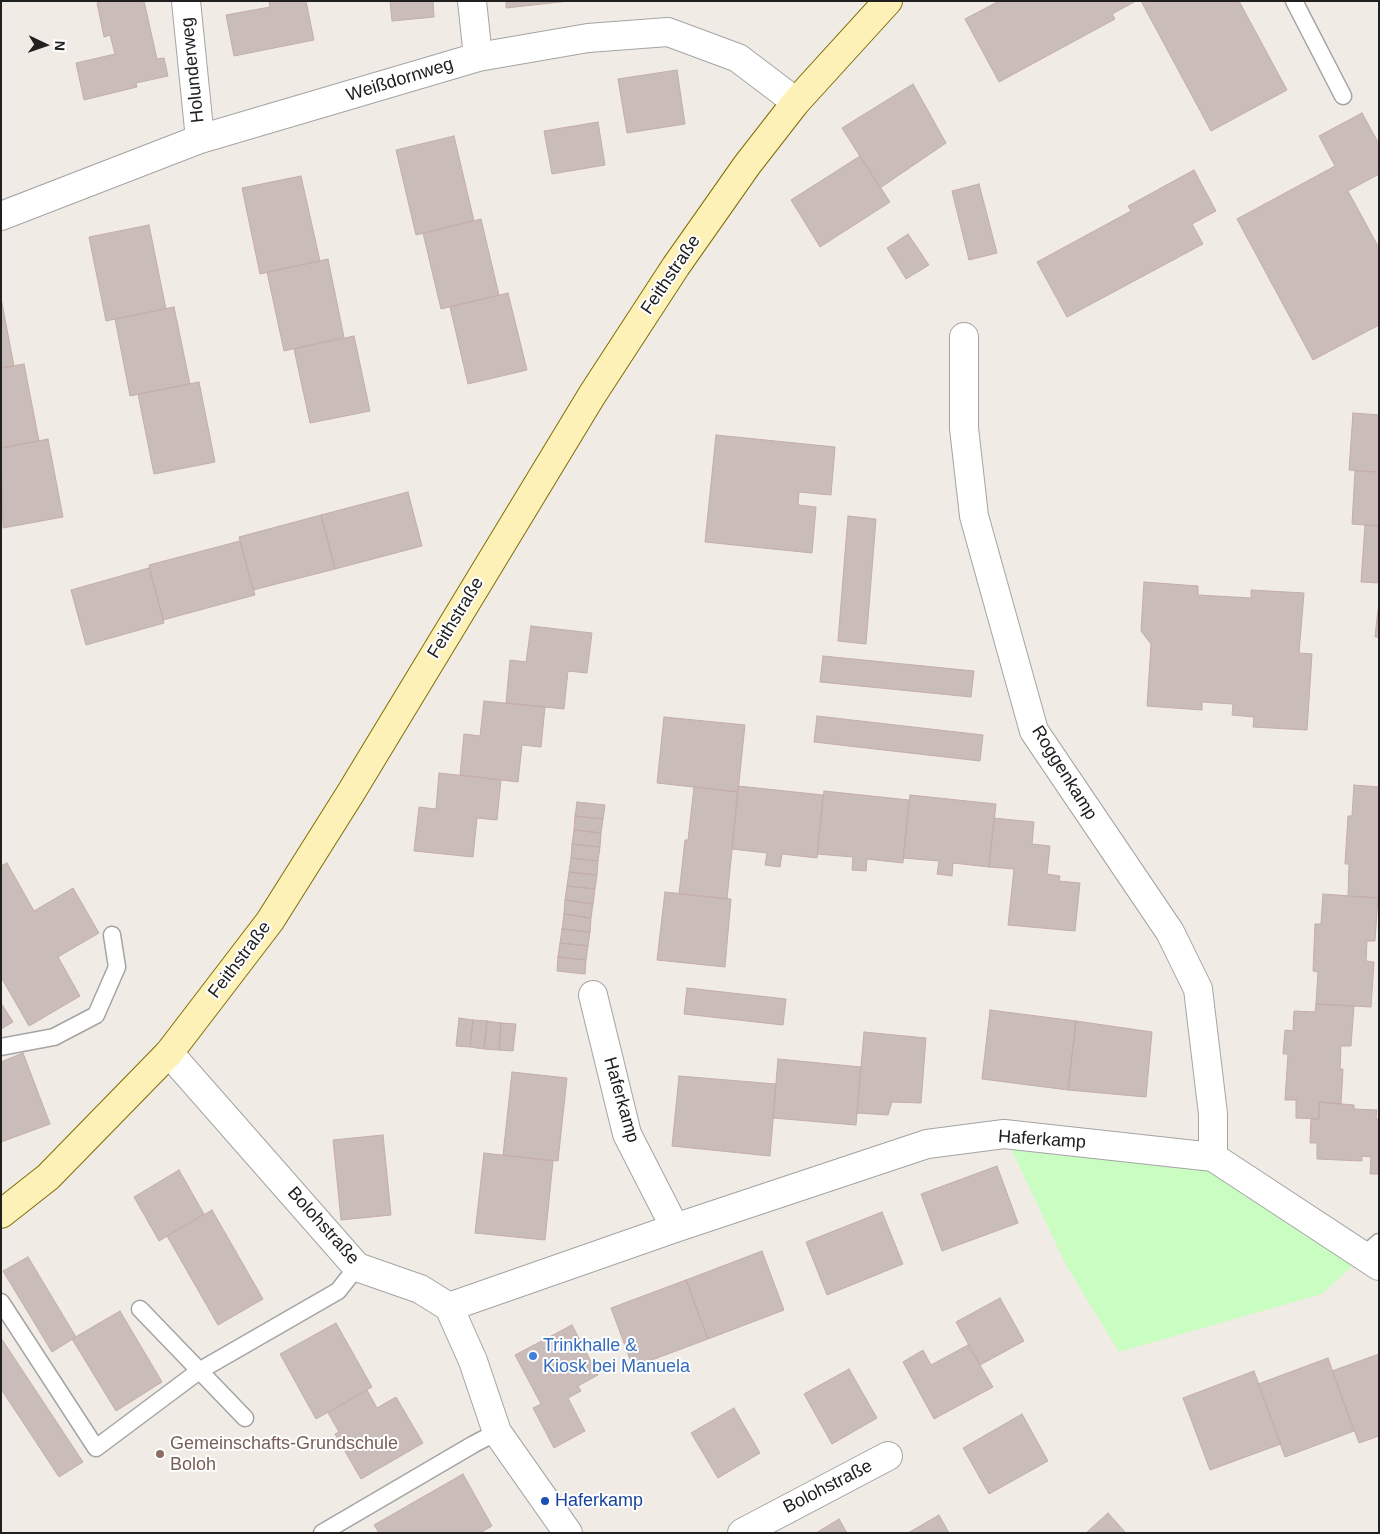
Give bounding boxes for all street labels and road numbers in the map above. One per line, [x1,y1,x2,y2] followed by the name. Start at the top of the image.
[177,16,209,124] street label: Holunderweg
[344,53,456,107] street label: Weißdornweg
[637,231,705,319] street label: Feithstraße
[423,573,489,663] street label: Feithstraße
[1026,722,1102,824] street label: Roggenkamp
[204,917,276,1003] street label: Feithstraße
[598,1055,644,1145] street label: Haferkamp
[997,1126,1087,1154] street label: Haferkamp
[283,1183,363,1269] street label: Bolohstraße
[780,1455,876,1519] street label: Bolohstraße

